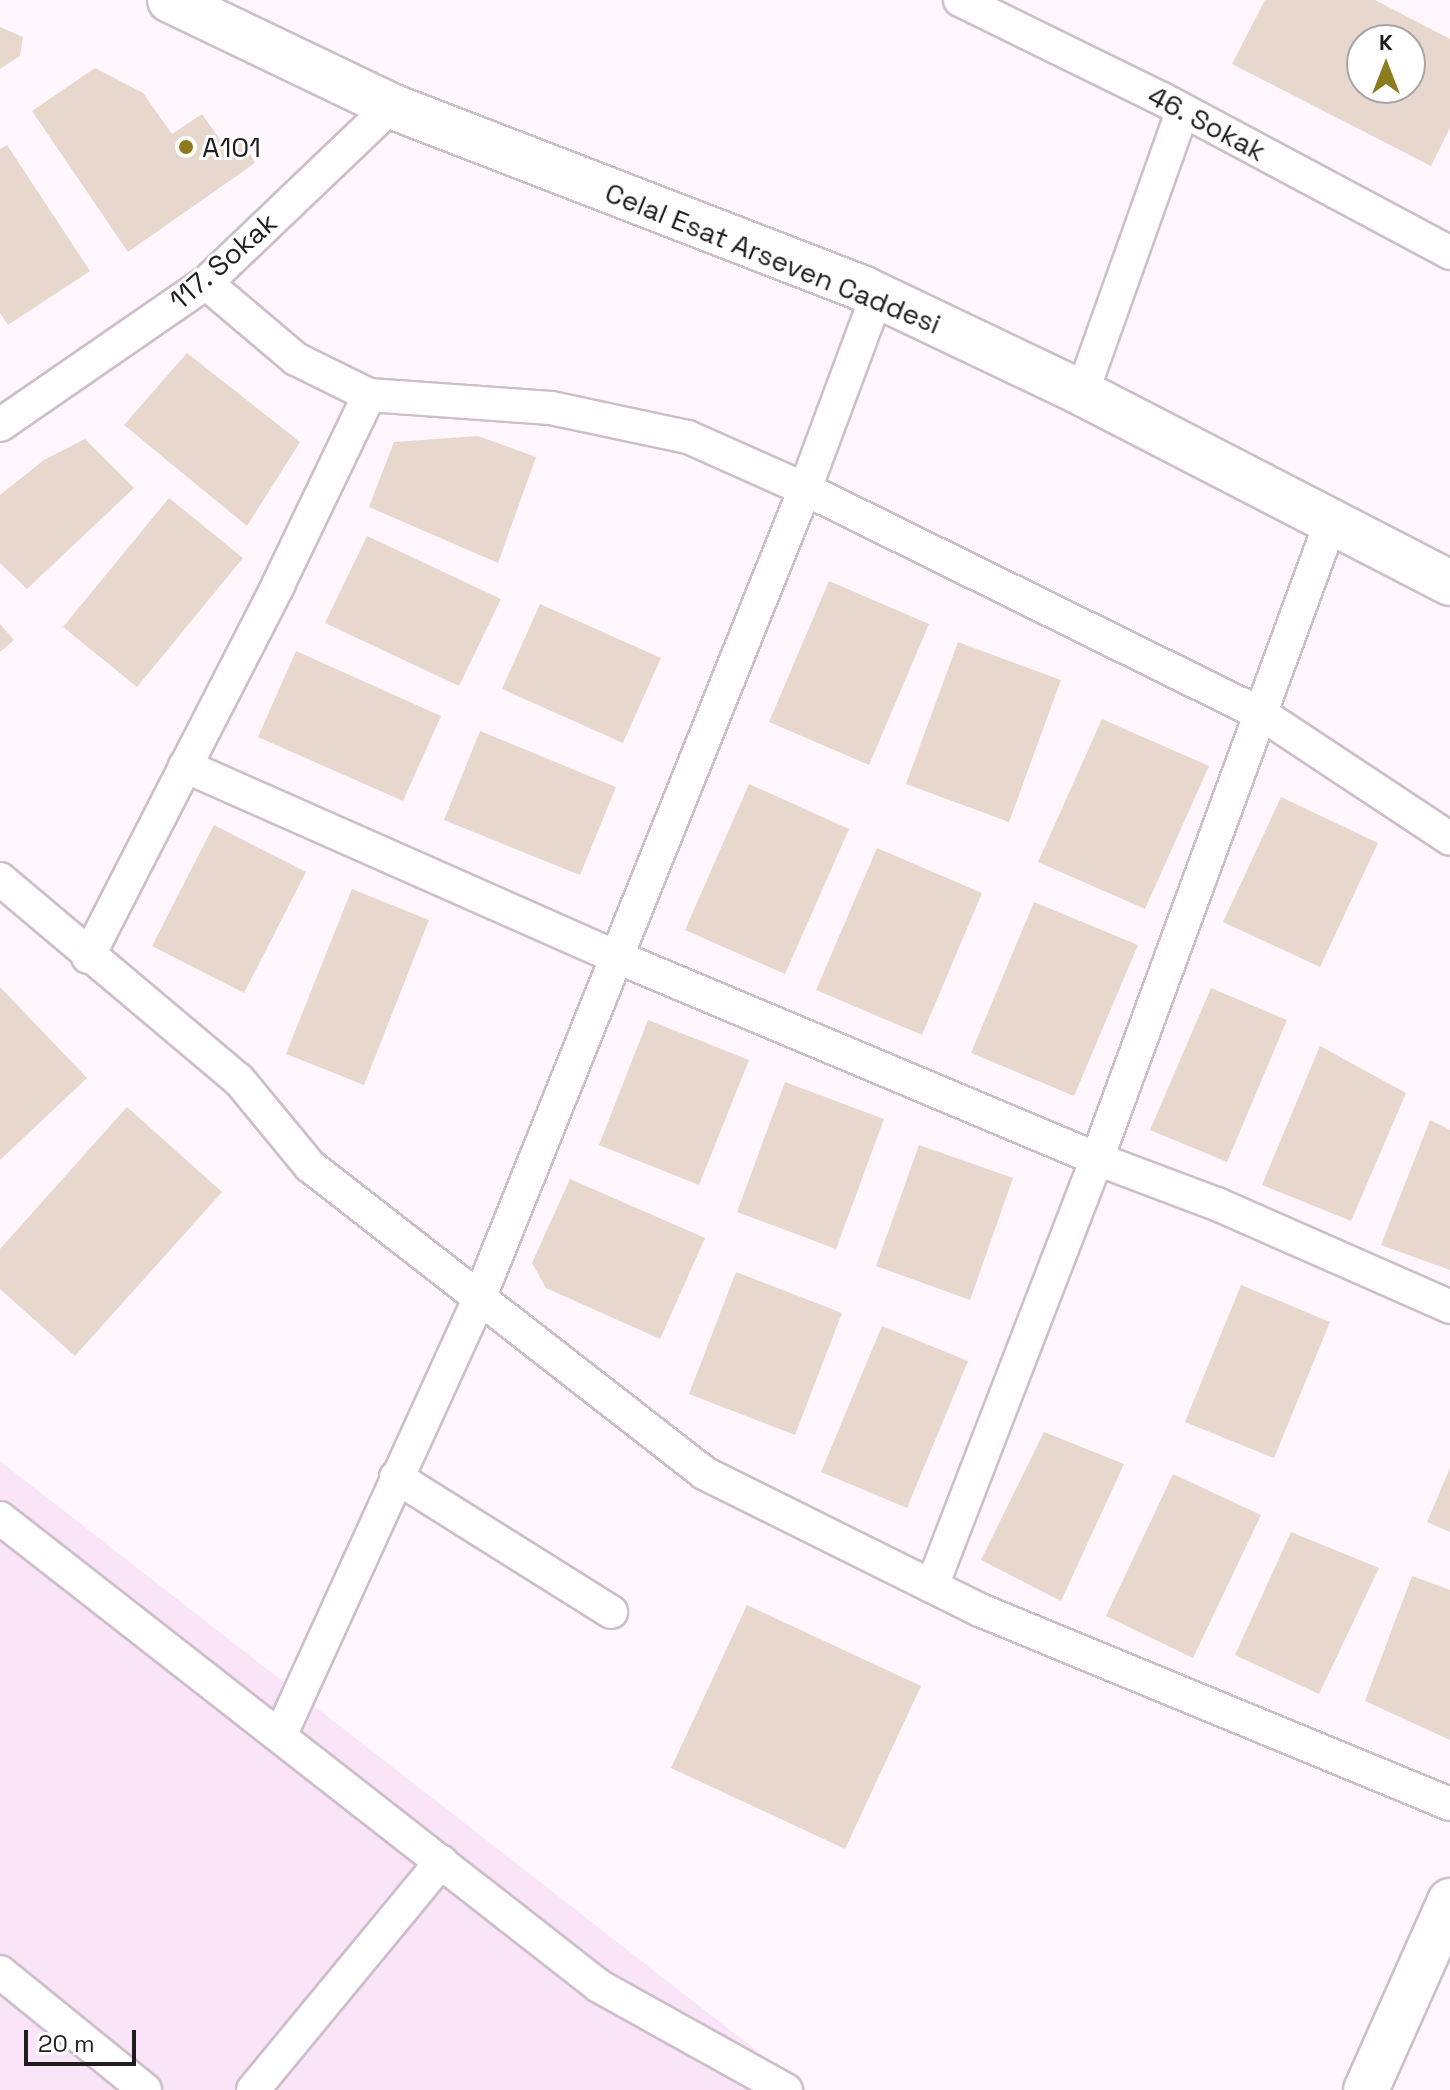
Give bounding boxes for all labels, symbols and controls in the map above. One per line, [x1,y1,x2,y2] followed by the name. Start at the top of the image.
[1346,24,1426,104] north arrow
[1379,28,1393,56] text: K
[1142,78,1272,168] street label: 46. Sokak
[202,130,261,164] place label: A101
[177,138,195,156] marker: A101
[600,175,946,341] street label: Celal Esat Arseven Caddesi
[162,205,284,317] street label: 117. Sokak
[28,2014,140,2064] scale bar
[38,2028,95,2059] text: 20 m

